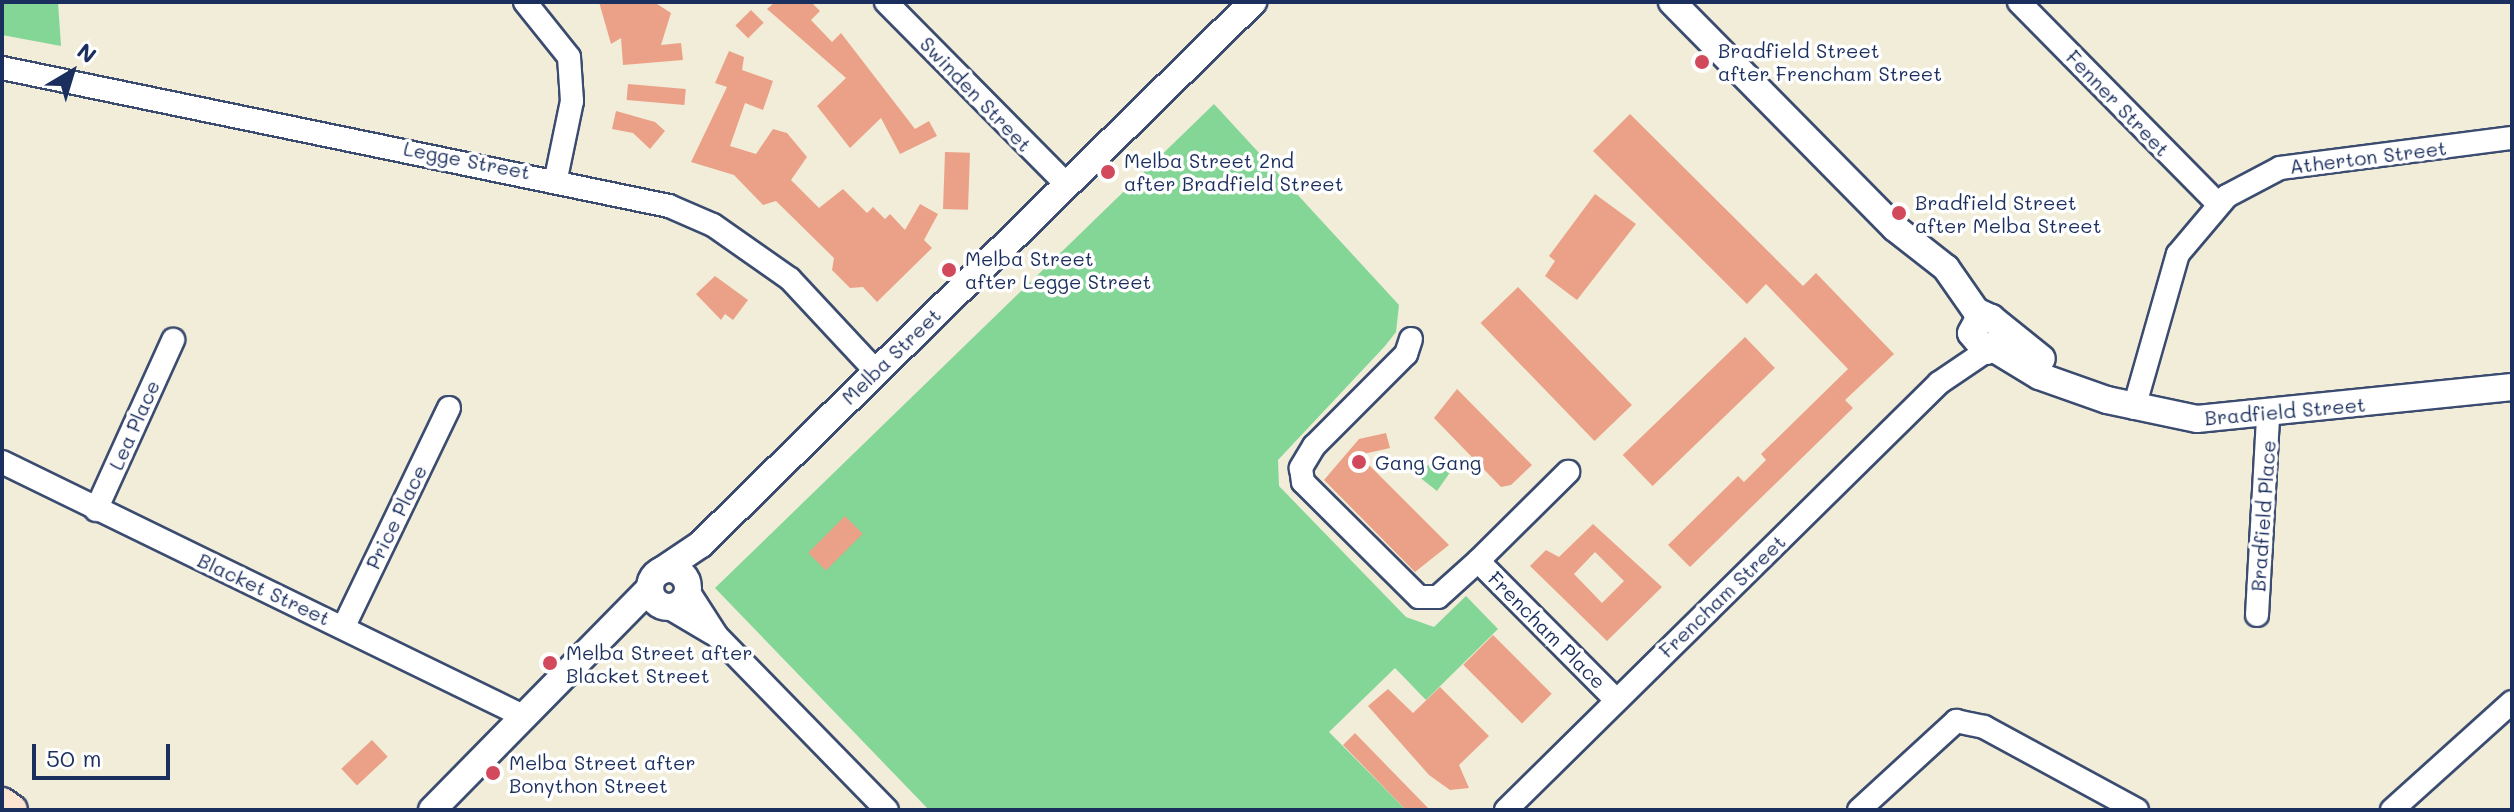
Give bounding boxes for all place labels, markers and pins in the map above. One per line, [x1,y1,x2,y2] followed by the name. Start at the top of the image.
[1718,38,1942,85] place label: Bradfield Street after Frencham Street
[1693,53,1711,71] marker: Bradfield Street after Frencham Street
[1124,148,1343,195] place label: Melba Street 2nd after Bradfield Street
[1099,163,1117,181] marker: Melba Street 2nd after Bradfield Street
[1915,190,2101,237] place label: Bradfield Street after Melba Street
[1890,204,1908,222] marker: Bradfield Street after Melba Street
[965,246,1151,293] place label: Melba Street after Legge Street
[940,261,958,279] marker: Melba Street after Legge Street
[1375,450,1481,474] place label: Gang Gang
[1350,453,1368,471] marker: Gang Gang
[566,640,752,687] place label: Melba Street after Blacket Street
[541,654,559,672] marker: Melba Street after Blacket Street
[509,750,695,797] place label: Melba Street after Bonython Street
[484,764,502,782] marker: Melba Street after Bonython Street

